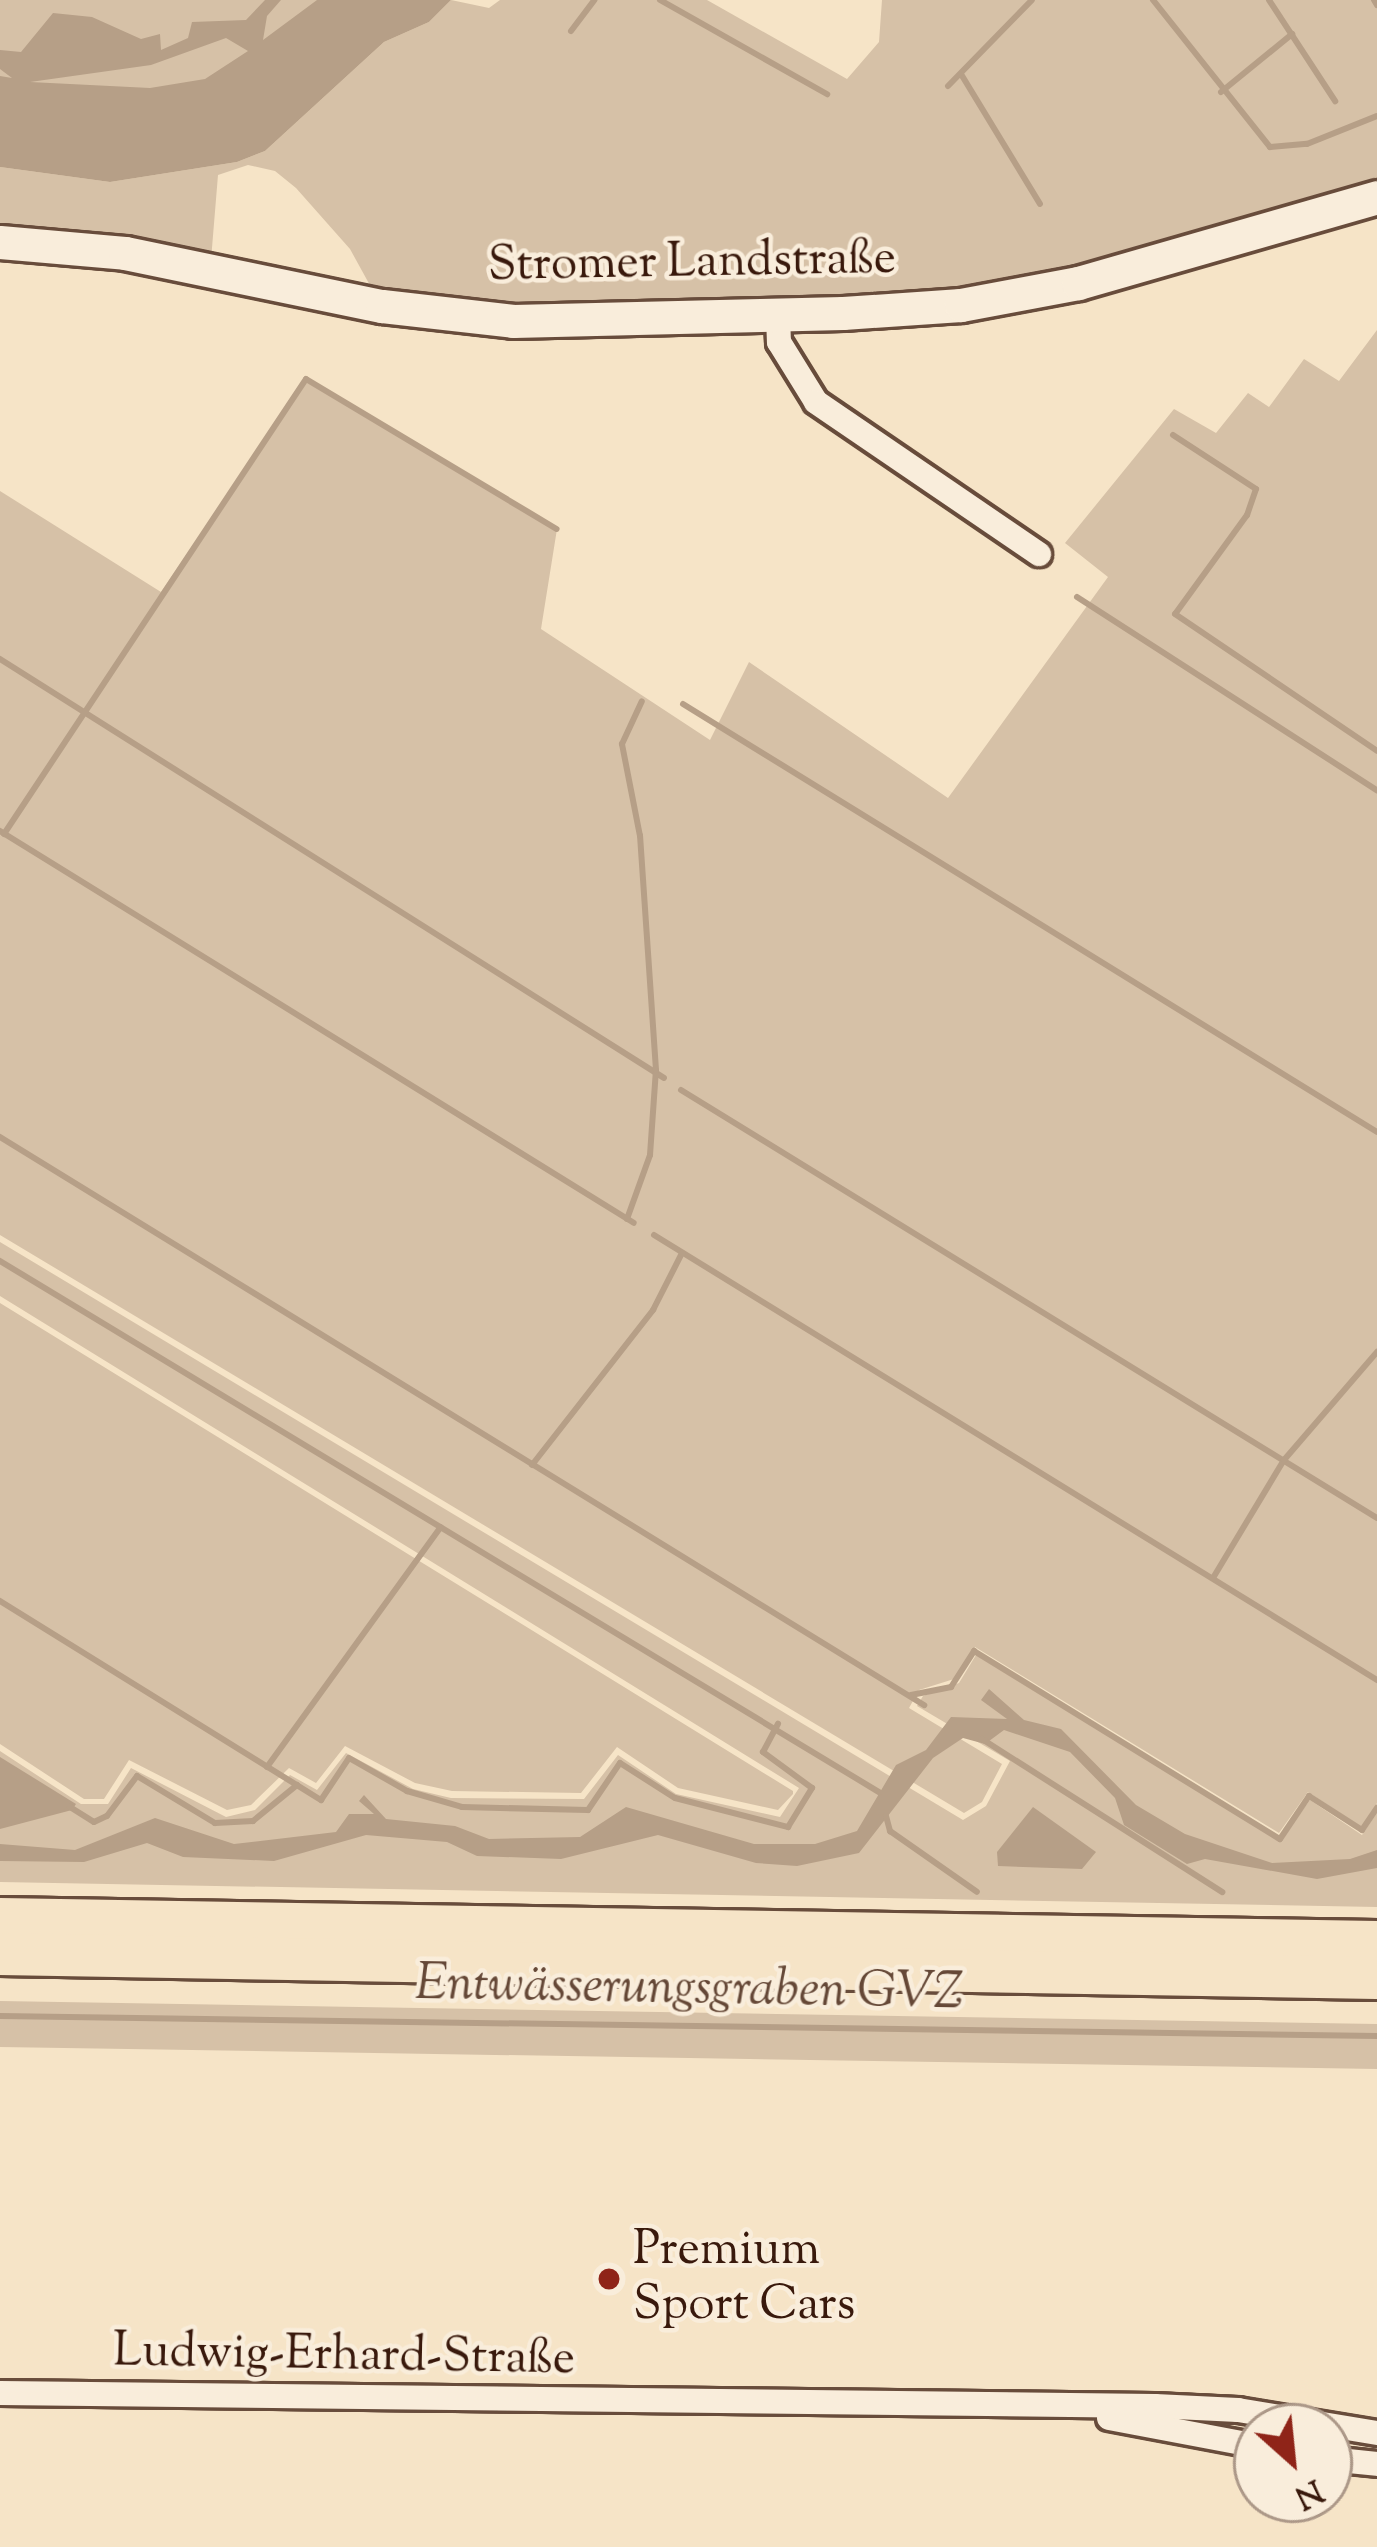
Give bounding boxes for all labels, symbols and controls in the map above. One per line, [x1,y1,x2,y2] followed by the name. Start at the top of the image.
[487,232,897,296] street label: Stromer Landstraße
[414,1955,964,2025] water label: Entwässerungsgraben GVZ
[633,2222,855,2335] place label: Premium Sport Cars
[596,2266,622,2292] marker: Premium Sport Cars
[112,2324,576,2390] street label: Ludwig-Erhard-Straße
[1233,2403,1353,2523] north arrow
[1285,2465,1331,2520] text: N

